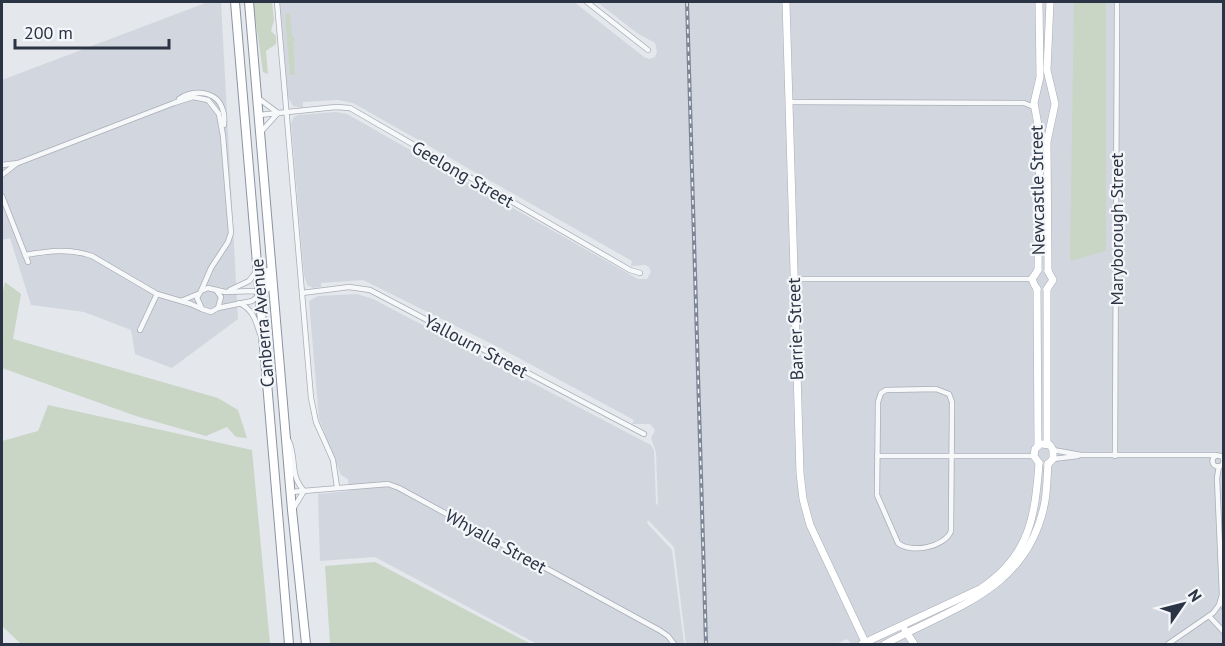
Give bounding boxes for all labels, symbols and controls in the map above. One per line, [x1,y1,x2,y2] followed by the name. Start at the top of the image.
[15,12,170,50] scale bar
[24,21,73,44] text: 200 m
[1024,125,1050,255] street label: Newcastle Street
[408,135,518,213] street label: Geelong Street
[1105,153,1128,305] street label: Maryborough Street
[245,258,279,388] street label: Canberra Avenue
[782,277,808,381] street label: Barrier Street
[420,309,532,383] street label: Yallourn Street
[441,504,551,578] street label: Whyalla Street
[1153,574,1213,634] north arrow
[1184,585,1206,605] text: N

